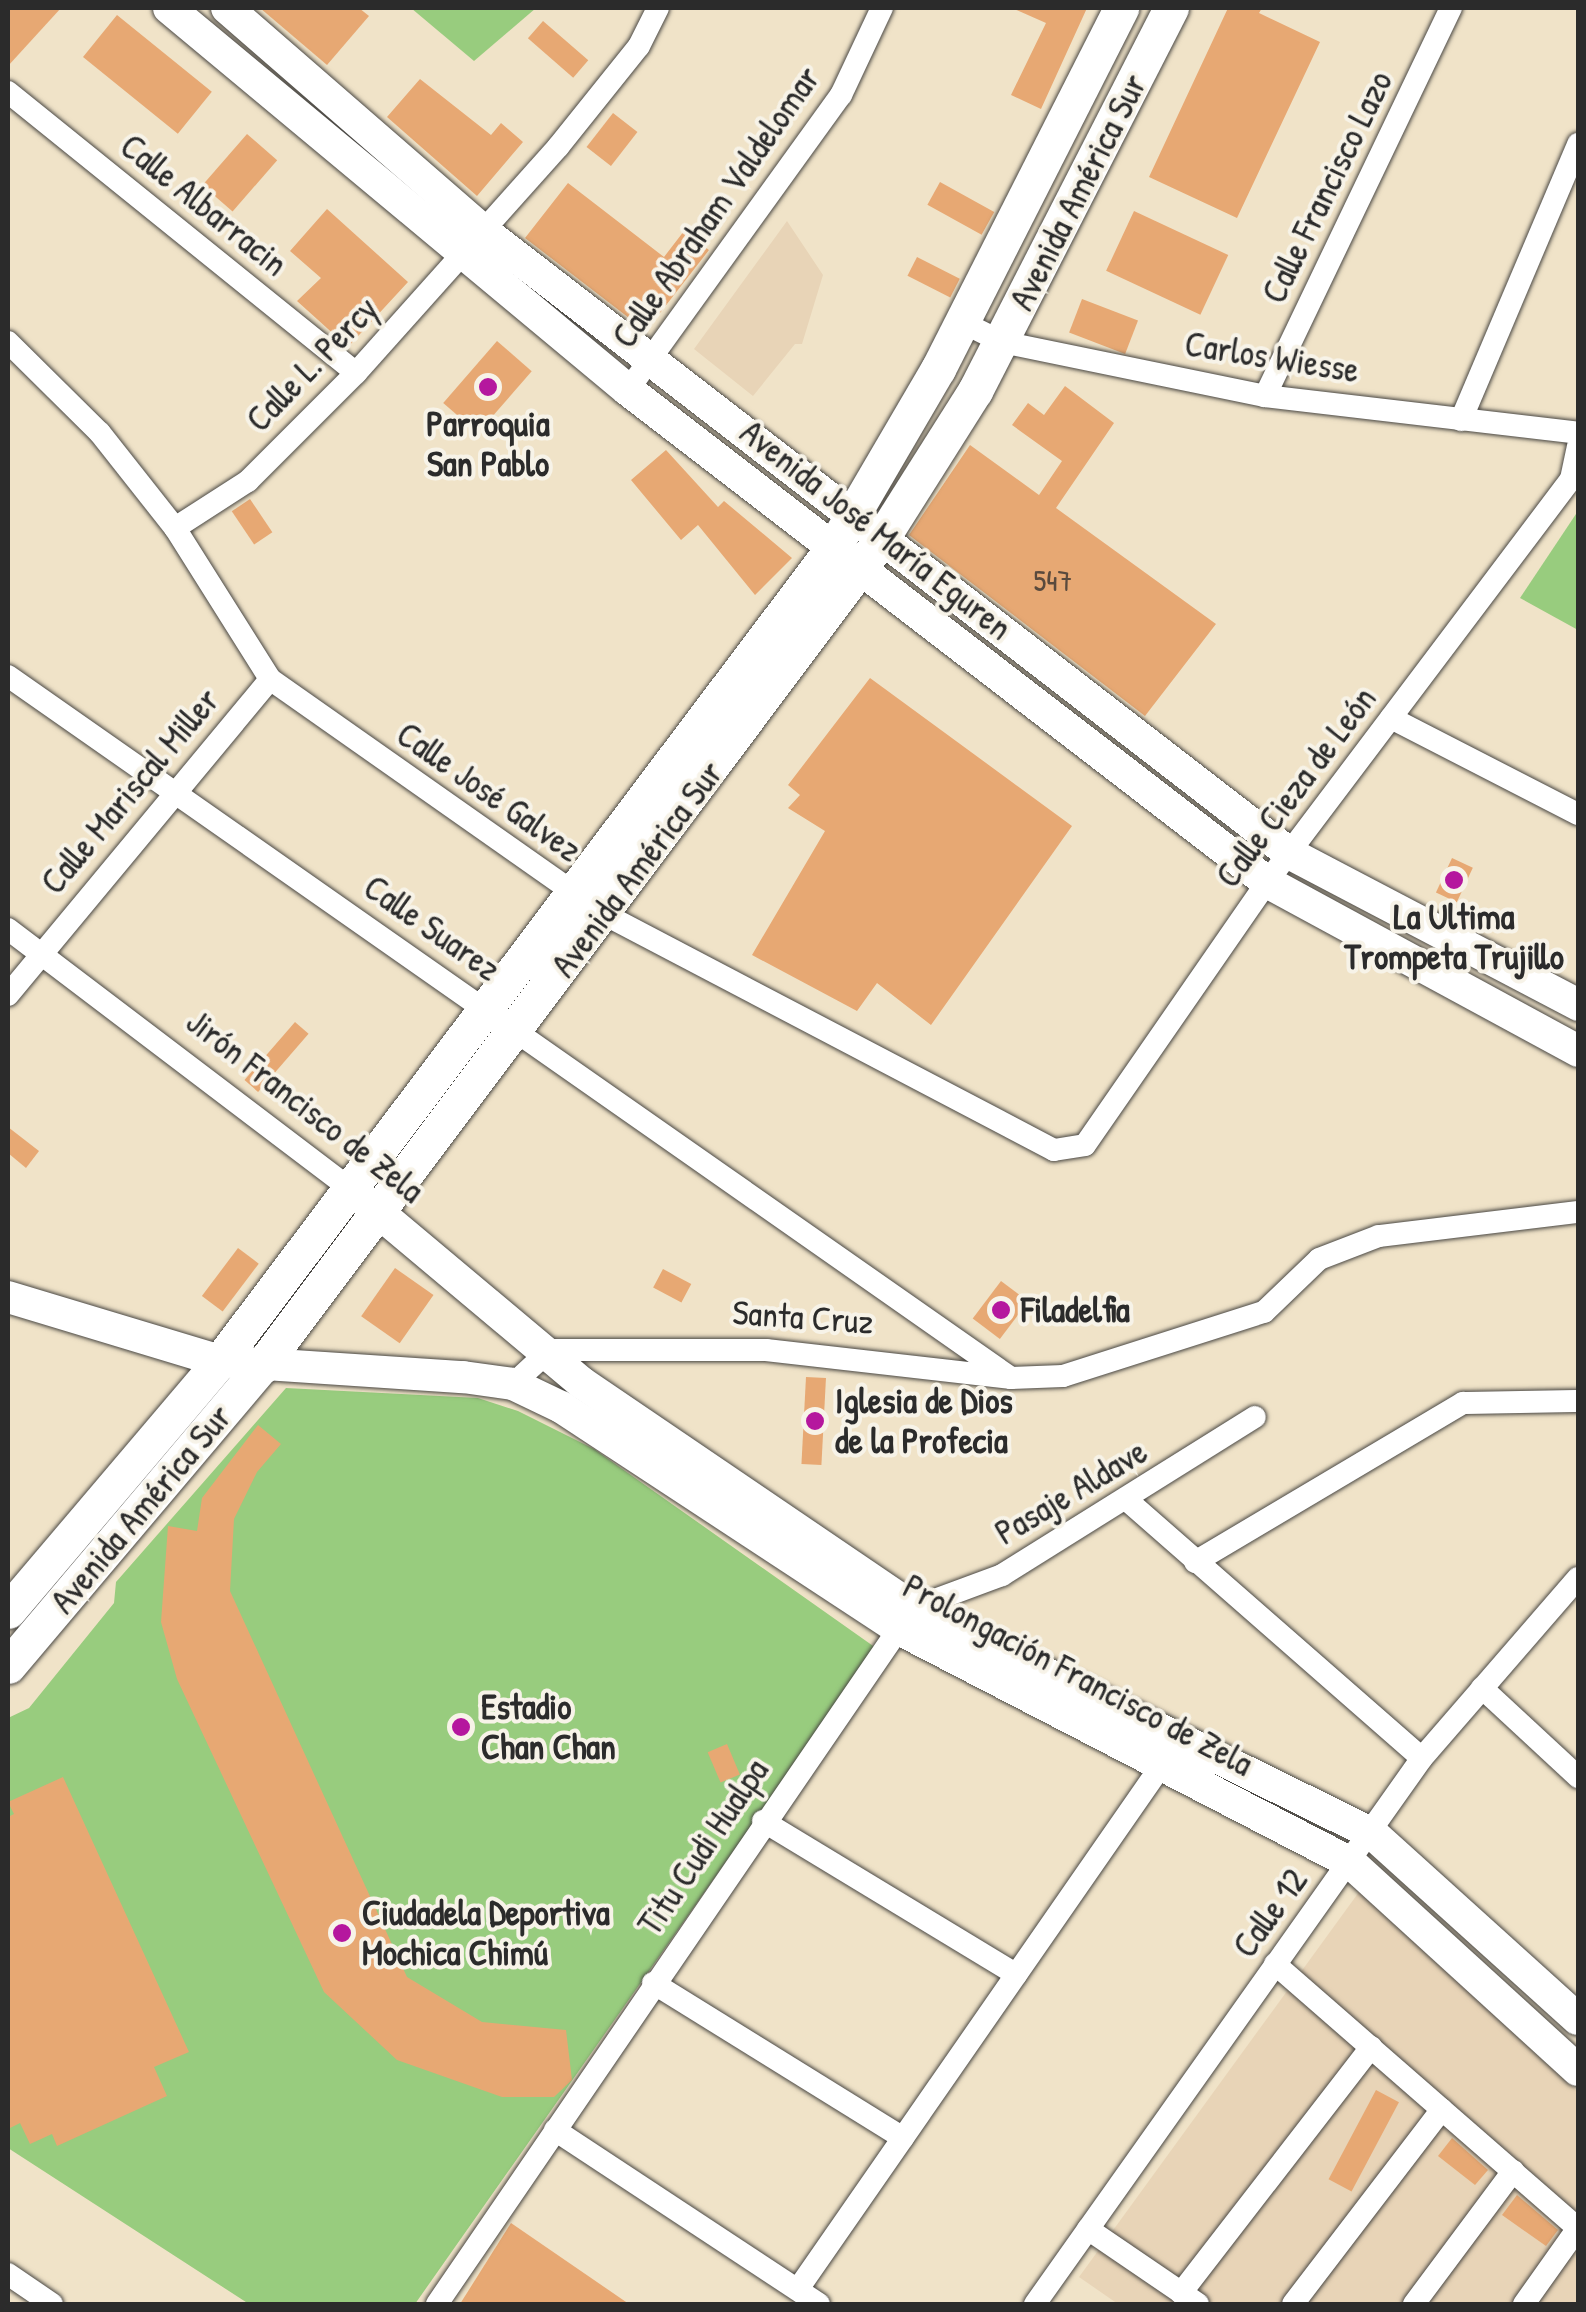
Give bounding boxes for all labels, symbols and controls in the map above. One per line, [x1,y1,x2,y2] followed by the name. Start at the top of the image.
[603,58,829,356] street label: Calle Abraham Valdelomar
[1253,64,1401,310] street label: Calle Francisco Lazo
[1000,67,1156,317] street label: Avenida América Sur
[112,125,296,285] street label: Calle Albarracin
[237,288,387,440] street label: Calle L. Percy
[1182,323,1362,391] street label: Carlos Wiesse
[477,376,499,398] marker: Parroquia San Pablo
[426,403,550,485] place label: Parroquia San Pablo
[732,411,1020,649] street label: Avenida José María Eguren
[1034,562,1072,598] house number: 547
[1207,678,1385,896] street label: Calle Cieza de León
[32,680,228,902] street label: Calle Mariscal Miller
[389,713,589,871] street label: Calle José Galvez
[542,753,732,985] street label: Avenida América Sur
[356,866,508,990] street label: Calle Suarez
[1443,869,1465,891] marker: La Ultima Trompeta Trujillo
[1344,896,1564,978] place label: La Ultima Trompeta Trujillo
[178,1000,432,1212] street label: Jirón Francisco de Zela
[1021,1289,1130,1331] place label: Filadelfia
[731,1291,875,1343] street label: Santa Cruz
[990,1299,1012,1321] marker: Filadelfia
[835,1380,1013,1462] place label: Iglesia de Dios de la Profecia
[42,1396,240,1622] street label: Avenida América Sur
[804,1410,826,1432] marker: Iglesia de Dios de la Profecia
[987,1430,1155,1554] street label: Pasaje Aldave
[896,1565,1260,1785] street label: Prolongación Francisco de Zela
[481,1686,616,1768] place label: Estadio Chan Chan
[450,1716,472,1738] marker: Estadio Chan Chan
[629,1751,777,1943] street label: Titu Cudi Hualpa
[1224,1861,1316,1965] street label: Calle 12
[362,1892,610,1974] place label: Ciudadela Deportiva Mochica Chimú
[331,1922,353,1944] marker: Ciudadela Deportiva Mochica Chimú

